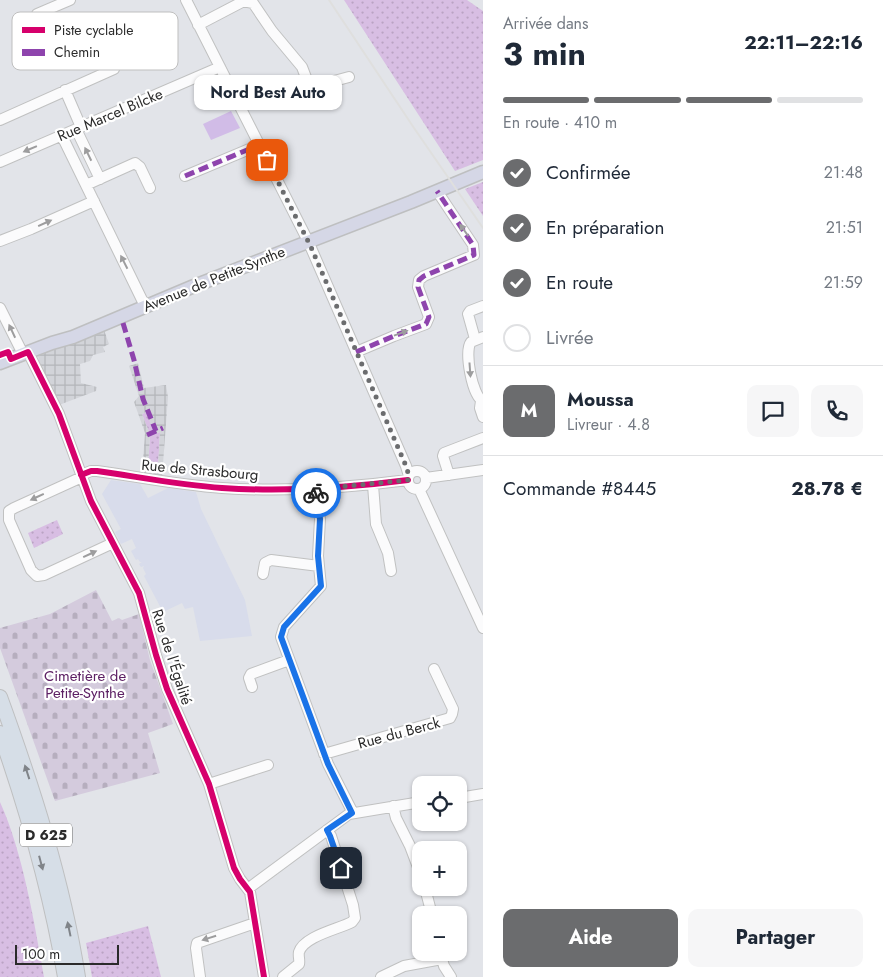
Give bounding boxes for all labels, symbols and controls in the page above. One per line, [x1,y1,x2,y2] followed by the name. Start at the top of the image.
[12,12,178,70] legend
[503,12,588,35] text: Arrivée dans
[54,20,133,40] text: Piste cyclable
[744,29,863,56] text: 22:11–22:16
[503,31,586,77] text: 3 min
[54,42,100,62] text: Chemin
[193,75,341,110] callout: Nord Best Auto
[210,81,326,104] text: Nord Best Auto
[54,83,166,147] street label: Rue Marcel Bilcke
[503,111,617,134] text: En route · 410 m
[246,139,288,181] pin
[23,145,37,153] one-way arrow
[253,146,281,174] icon: bag
[84,147,92,161] one-way arrow
[503,159,531,187] icon: check
[546,159,631,186] text: Confirmée
[824,161,863,184] text: 21:48
[503,214,531,242] icon: check
[546,214,664,241] text: En préparation
[826,216,863,239] text: 21:51
[38,219,52,227] one-way arrow
[459,224,469,237] one-way arrow
[140,240,289,318] street label: Avenue de Petite-Synthe
[120,255,128,269] one-way arrow
[503,269,531,297] icon: check
[546,269,613,296] text: En route
[824,271,863,294] text: 21:59
[8,324,16,338] one-way arrow
[546,324,594,351] text: Livrée
[394,329,409,337] one-way arrow
[467,362,475,378] one-way arrow
[747,385,799,437] button: chat
[811,385,863,437] button: phone
[567,386,634,413] text: Moussa
[521,397,537,424] text: M
[567,413,650,436] text: Livreur · 4.8
[140,454,260,486] street label: Rue de Strasbourg
[291,468,341,518] courier
[503,475,656,502] text: Commande #8445
[791,475,863,502] text: 28.78 €
[302,479,330,507] icon: bike
[30,493,44,501] one-way arrow
[83,550,97,558] one-way arrow
[146,606,198,708] street label: Rue de l'Égalité
[44,665,126,704] park label: Cimetière de Petite-Synthe
[355,711,443,755] street label: Rue du Berck
[22,765,30,780] one-way arrow
[412,776,467,961] map controls
[412,776,467,831] button: locate
[20,824,72,846] road number: D 625
[412,841,467,896] button: +
[320,847,362,889] pin
[327,854,355,882] icon: home
[37,856,45,871] one-way arrow
[412,906,467,961] button: −
[503,909,678,967] button: Aide
[688,909,863,967] button: Partager
[65,922,73,937] one-way arrow
[202,934,217,942] one-way arrow
[15,942,119,965] scale bar
[22,944,60,964] text: 100 m

